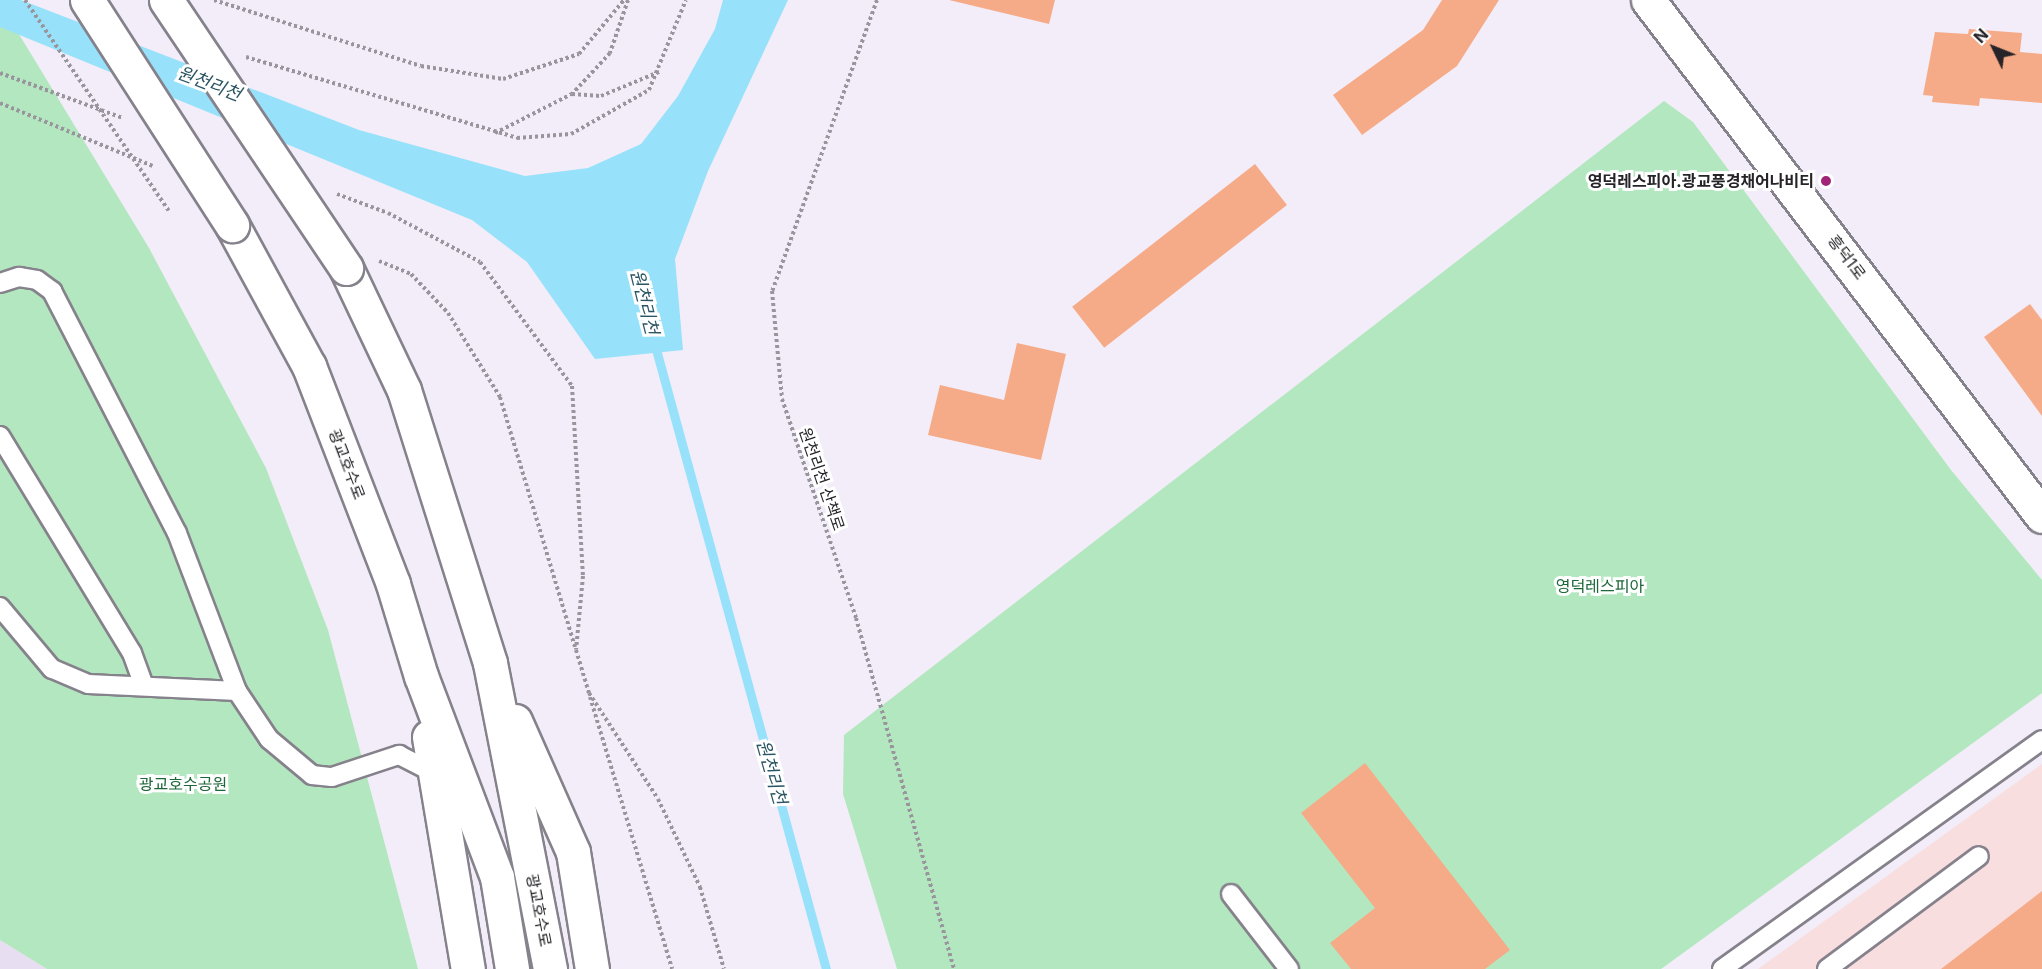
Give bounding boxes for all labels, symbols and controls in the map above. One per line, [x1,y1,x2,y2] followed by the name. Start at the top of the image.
[1964,18,2024,78] north arrow
[1969,24,1992,47] text: N
[174,62,244,106] water label: 원천리천
[1588,171,1814,191] place label: 영덕레스피아.광교풍경채어나비티
[1819,174,1833,188] marker: 영덕레스피아.광교풍경채어나비티
[1824,231,1870,283] street label: 흥덕1로
[626,267,662,337] water label: 원천리천
[795,425,849,533] street label: 원천리천 산책로
[325,426,369,502] street label: 광교호수로
[1556,576,1644,596] park label: 영덕레스피아
[751,737,791,807] water label: 원천리천
[139,774,227,794] park label: 광교호수공원
[523,872,555,948] street label: 광교호수로

